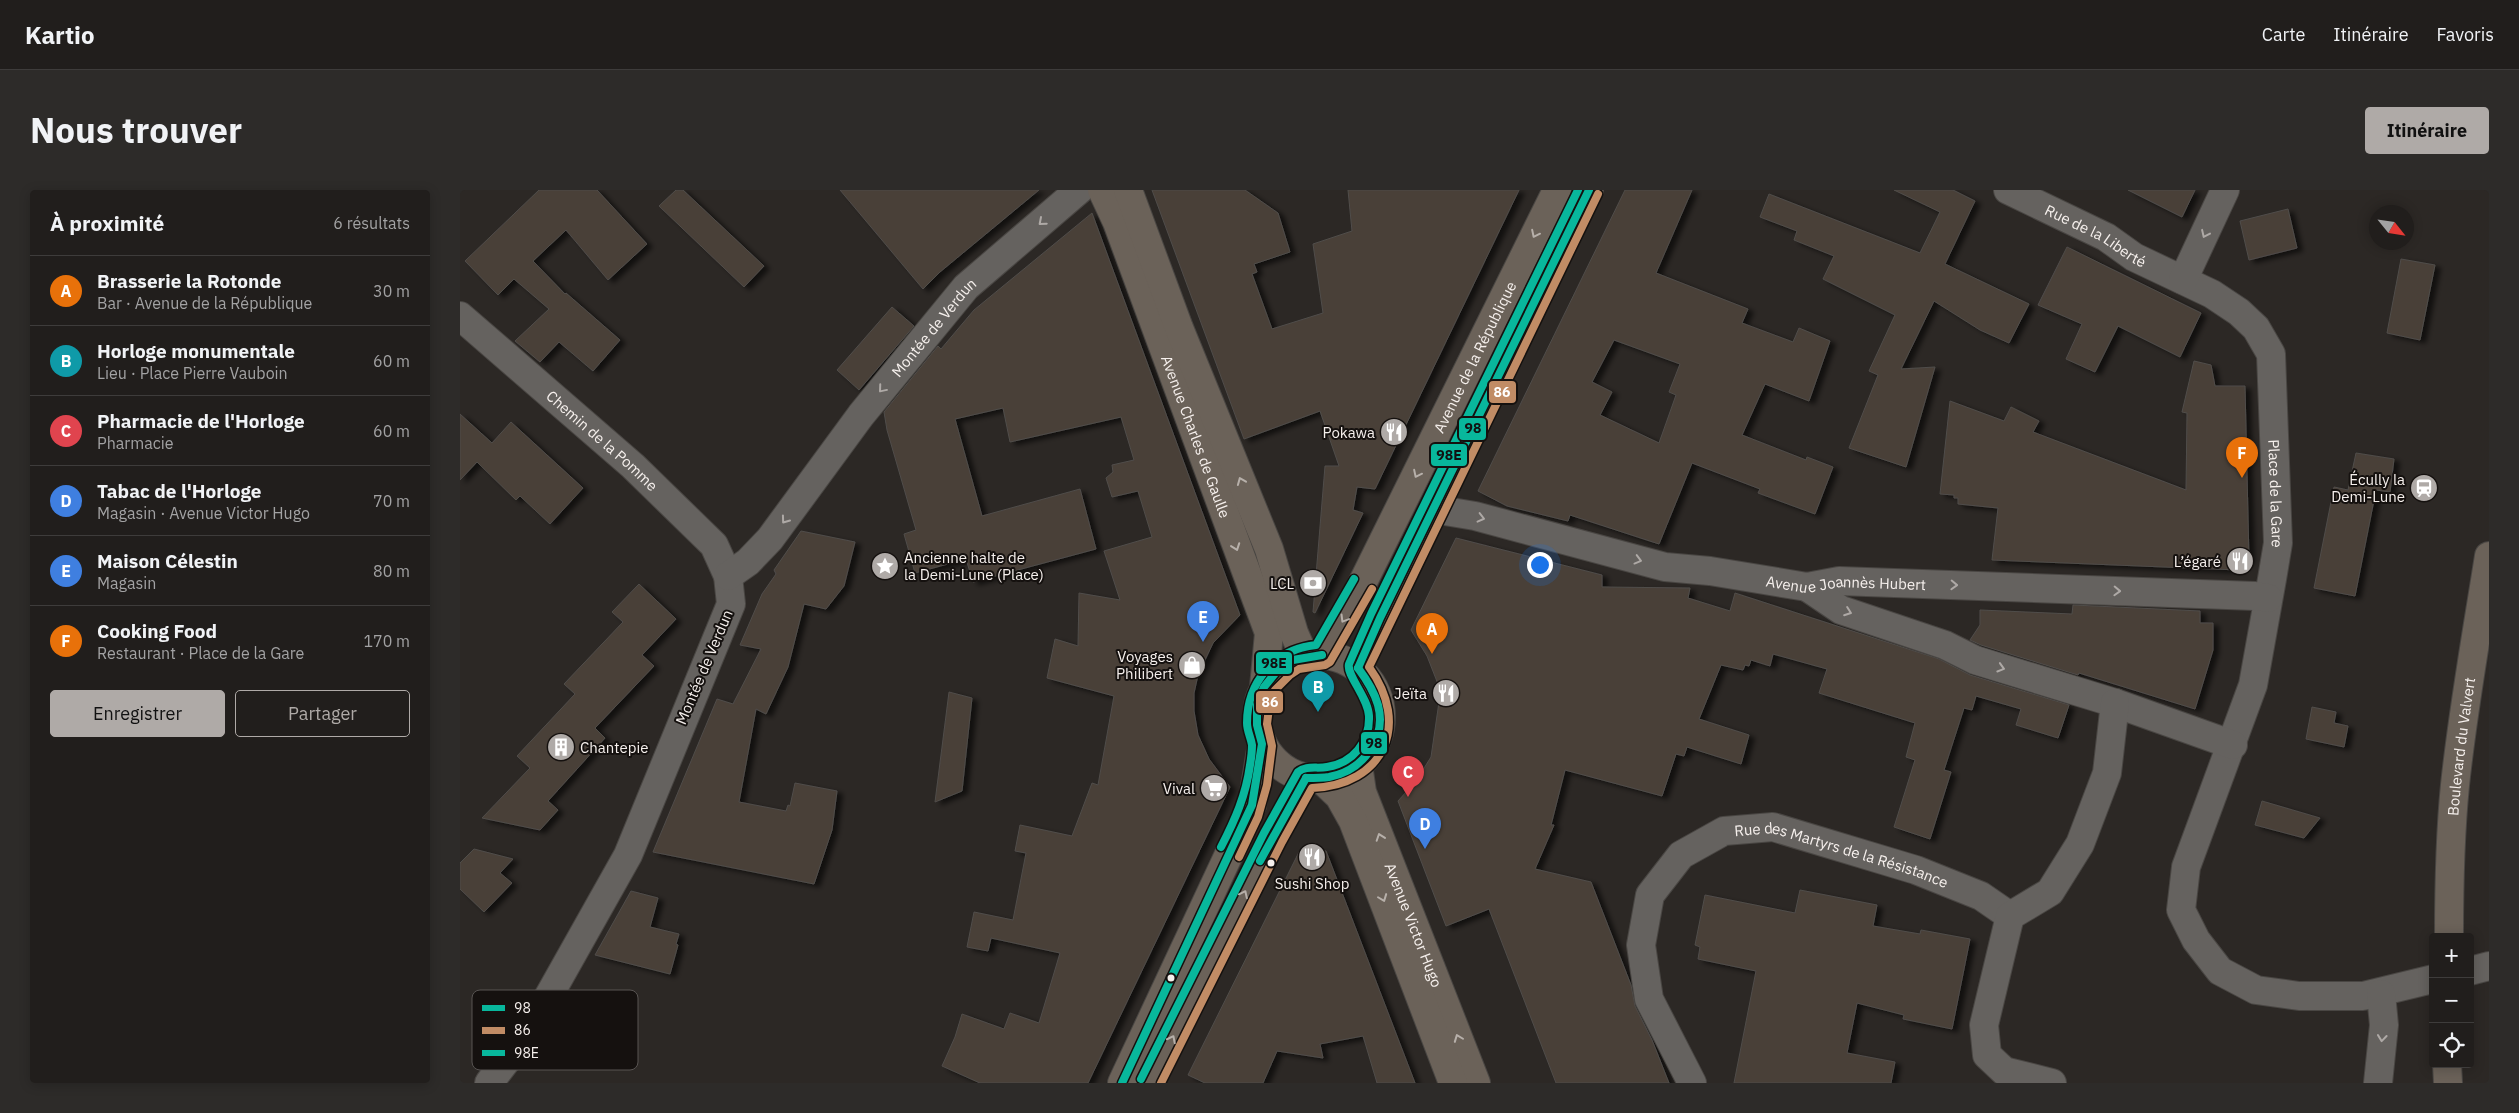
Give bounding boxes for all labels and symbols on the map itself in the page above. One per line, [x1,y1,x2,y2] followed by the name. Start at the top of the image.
[2042,200,2149,271] street label: Rue de la Liberté
[2369,205,2414,250] north arrow
[1039,216,1048,225] one-way arrow
[1531,229,1541,238] one-way arrow
[2200,229,2211,238] one-way arrow
[887,273,980,380] street label: Montée de Verdun
[1429,278,1520,436] street label: Avenue de la République
[1158,352,1235,520] street label: Avenue Charles de Gaulle
[1488,380,1517,404] line badge: 86
[879,383,887,392] one-way arrow
[1494,383,1510,401] text: 86
[543,386,662,495] street label: Chemin de la Pomme
[1379,417,1409,447] restaurant icon: Pokawa
[1458,417,1487,441] line badge: 98
[1465,419,1481,437] text: 98
[1323,423,1375,442] place label: Pokawa
[2226,437,2258,478] pin: F
[2265,439,2288,550] street label: Place de la Gare
[1430,443,1468,467] line badge: 98E
[1436,446,1462,464] text: 98E
[1413,469,1423,478] one-way arrow
[2331,470,2405,506] place label: Écully la Demi-Lune
[2409,473,2439,503] station icon: Écully la Demi-Lune
[1237,477,1247,486] one-way arrow
[1476,512,1484,522] one-way arrow
[783,514,791,523] one-way arrow
[1230,542,1240,550] one-way arrow
[2225,546,2255,576] restaurant icon: L’égaré
[904,548,1044,584] place label: Ancienne halte de la Demi-Lune (Place)
[870,551,900,581] place icon: Ancienne halte de la Demi-Lune (Place)
[1527,552,1553,578] your location
[2174,552,2221,571] place label: L’égaré
[1633,554,1641,564] one-way arrow
[1298,568,1328,598] bank icon: LCL
[1765,571,1926,596] street label: Avenue Joannès Hubert
[1270,574,1294,593] place label: LCL
[1951,580,1959,590] one-way arrow
[2113,585,2121,596] one-way arrow
[1187,601,1219,642] pin: E
[1844,606,1852,616] one-way arrow
[671,607,737,727] street label: Montée de Verdun
[1340,613,1350,622] one-way arrow
[1416,613,1448,654] pin: A
[1116,647,1173,683] place label: Voyages Philibert
[1177,650,1207,680] shop icon: Voyages Philibert
[1255,651,1293,675] line badge: 98E
[1261,654,1287,672] text: 98E
[1996,662,2004,672] one-way arrow
[1302,671,1334,712] pin: B
[2443,676,2479,817] street label: Boulevard du Valvert
[1431,678,1461,708] restaurant icon: Jeïta
[1394,684,1427,703] place label: Jeïta
[1255,690,1284,714] line badge: 86
[1262,693,1278,711] text: 86
[1360,731,1388,755] line badge: 98
[546,732,576,762] building icon: Chantepie
[1366,734,1382,752] text: 98
[580,738,649,757] place label: Chantepie
[1392,756,1424,797] pin: C
[1199,773,1229,803] supermarket icon: Vival
[1163,779,1195,798] place label: Vival
[1409,808,1441,849] pin: D
[1733,818,1951,891] street label: Rue des Martyrs de la Résistance
[1376,834,1386,842] one-way arrow
[1297,842,1327,872] restaurant icon: Sushi Shop
[1266,858,1276,868] unlabelled marker
[1381,860,1447,990] street label: Avenue Victor Hugo
[1275,874,1349,893] place label: Sushi Shop
[1238,890,1249,899] one-way arrow
[1377,894,1387,902] one-way arrow
[1166,973,1176,983] unlabelled marker
[472,990,638,1070] legend
[514,999,531,1017] text: 98
[514,1021,531,1039] text: 86
[1454,1034,1464,1042] one-way arrow
[2377,1035,2388,1043] one-way arrow
[1166,1036,1176,1045] one-way arrow
[514,1044,539,1062] text: 98E

